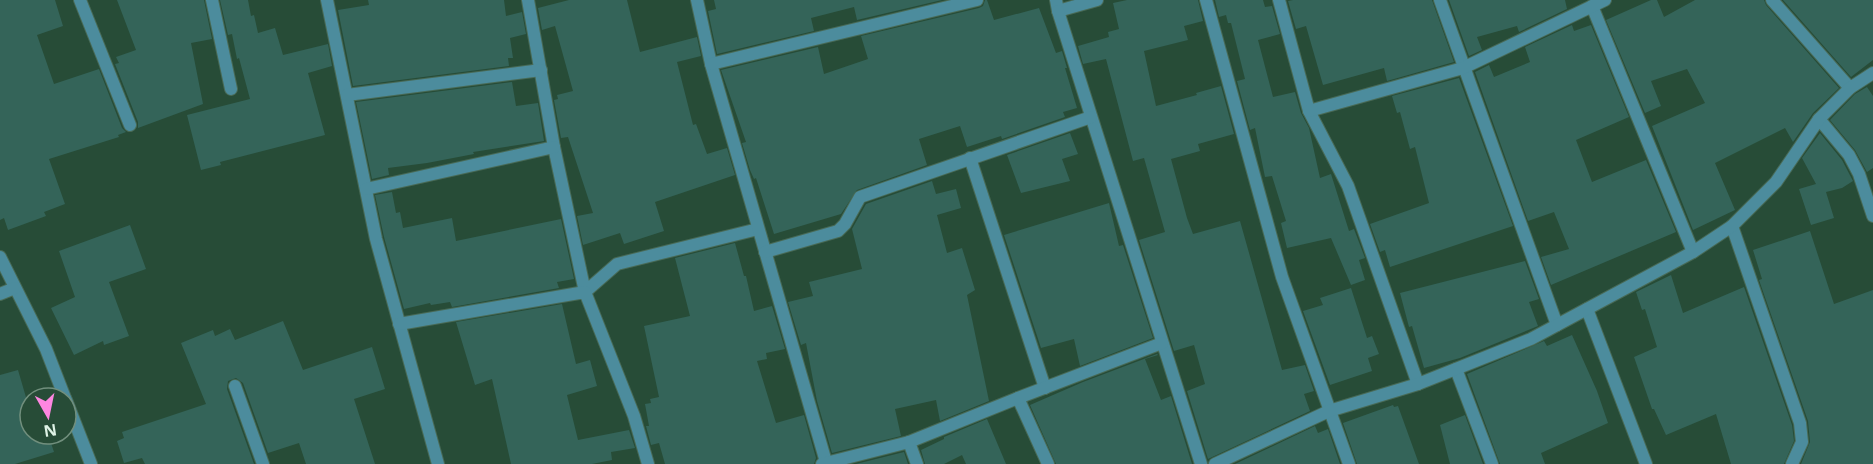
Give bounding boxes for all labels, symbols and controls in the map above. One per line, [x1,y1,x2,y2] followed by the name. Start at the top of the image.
[18,386,78,446] north arrow
[42,419,58,443] text: N

